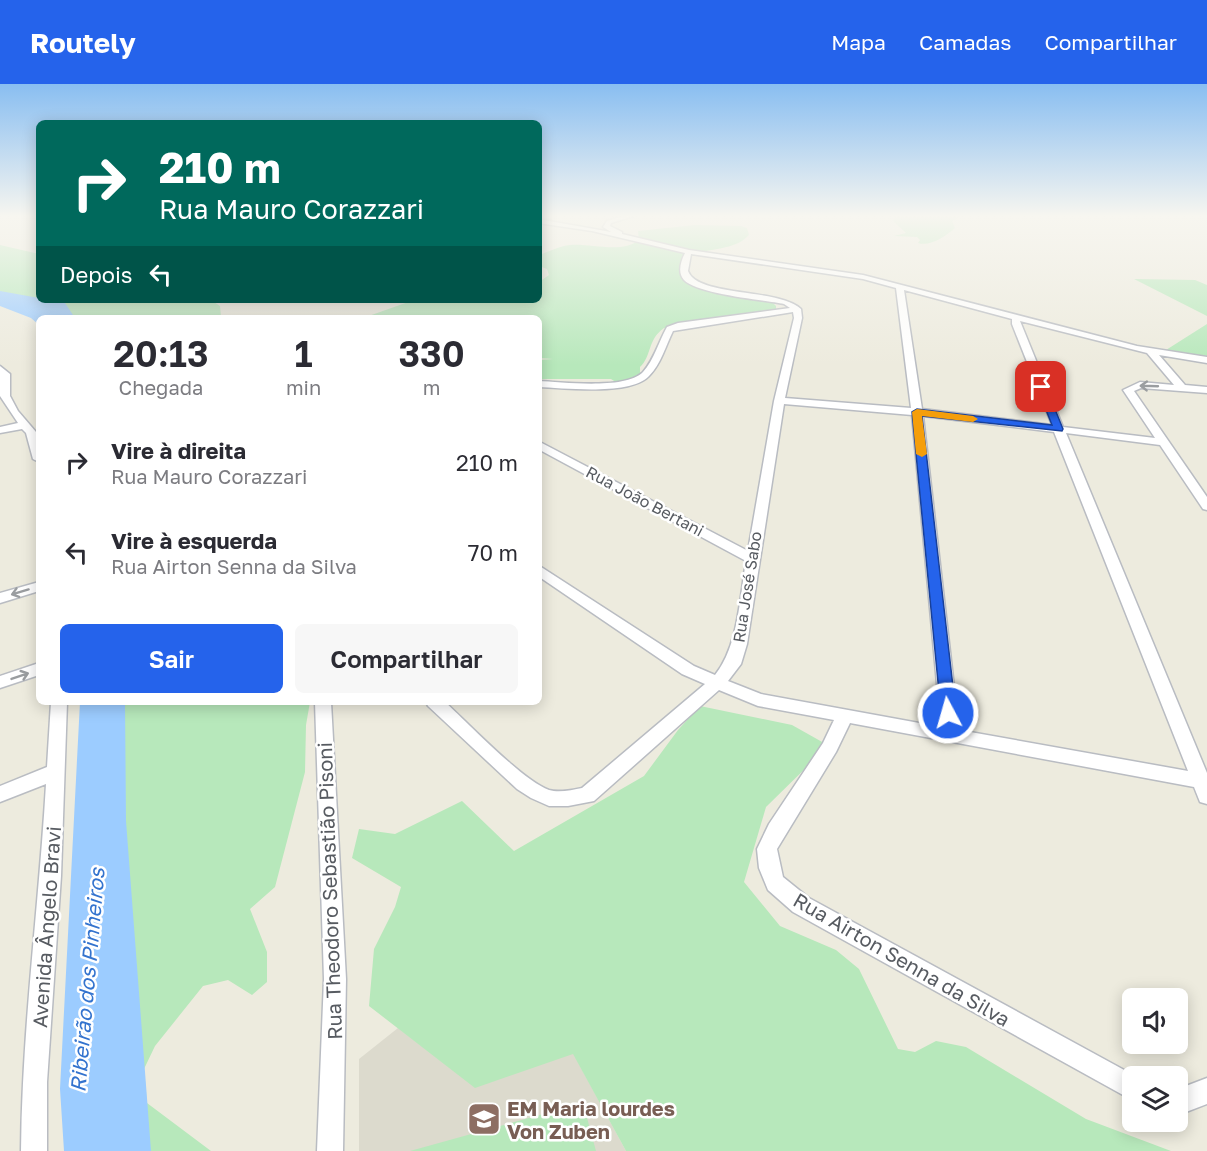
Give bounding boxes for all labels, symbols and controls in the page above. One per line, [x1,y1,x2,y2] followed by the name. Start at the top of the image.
[30,26,136,59] text: Routely
[831,29,886,55] text: Mapa
[919,29,1011,55] text: Camadas
[1044,29,1177,55] text: Compartilhar
[159,142,281,192] text: 210 m
[60,144,138,222] icon: right
[159,193,424,225] text: Rua Mauro Corazzari
[144,258,177,291] icon: left
[60,261,132,288] text: Depois
[113,332,209,375] text: 20:13
[294,332,313,375] text: 1
[398,332,465,375] text: 330
[1015,361,1066,412] pin
[1024,370,1057,403] icon: arrive
[119,375,203,399] text: Chegada
[286,375,321,399] text: min
[423,375,440,399] text: m
[1139,380,1159,391] one-way arrow
[111,437,246,464] text: Vire à direita
[60,446,93,479] icon: right
[456,449,518,476] text: 210 m
[583,462,707,540] street label: Rua João Bertani
[111,464,307,488] text: Rua Mauro Corazzari
[111,527,277,554] text: Vire à esquerda
[728,530,766,644] street label: Rua José Sabo
[60,536,93,569] icon: left
[468,539,518,566] text: 70 m
[111,554,357,578] text: Rua Airton Senna da Silva
[10,587,29,598] one-way arrow
[60,624,283,693] button: Sair
[295,624,518,693] button: Compartilhar
[10,670,29,681] one-way arrow
[916,681,980,745] position arrow
[312,742,346,1040] street label: Rua Theodoro Sebastião Pisoni
[27,825,65,1029] street label: Avenida Ângelo Bravi
[64,866,110,1093] water label: Ribeirão dos Pinheiros
[790,887,1014,1031] street label: Rua Airton Senna da Silva
[1122,988,1188,1132] map controls
[1122,988,1188,1054] button: sound
[1122,1066,1188,1132] button: layers
[507,1096,675,1143] place label: EM Maria lourdes Von Zuben
[466,1101,502,1137] school or university icon: EM Maria lourdes Von Zuben

